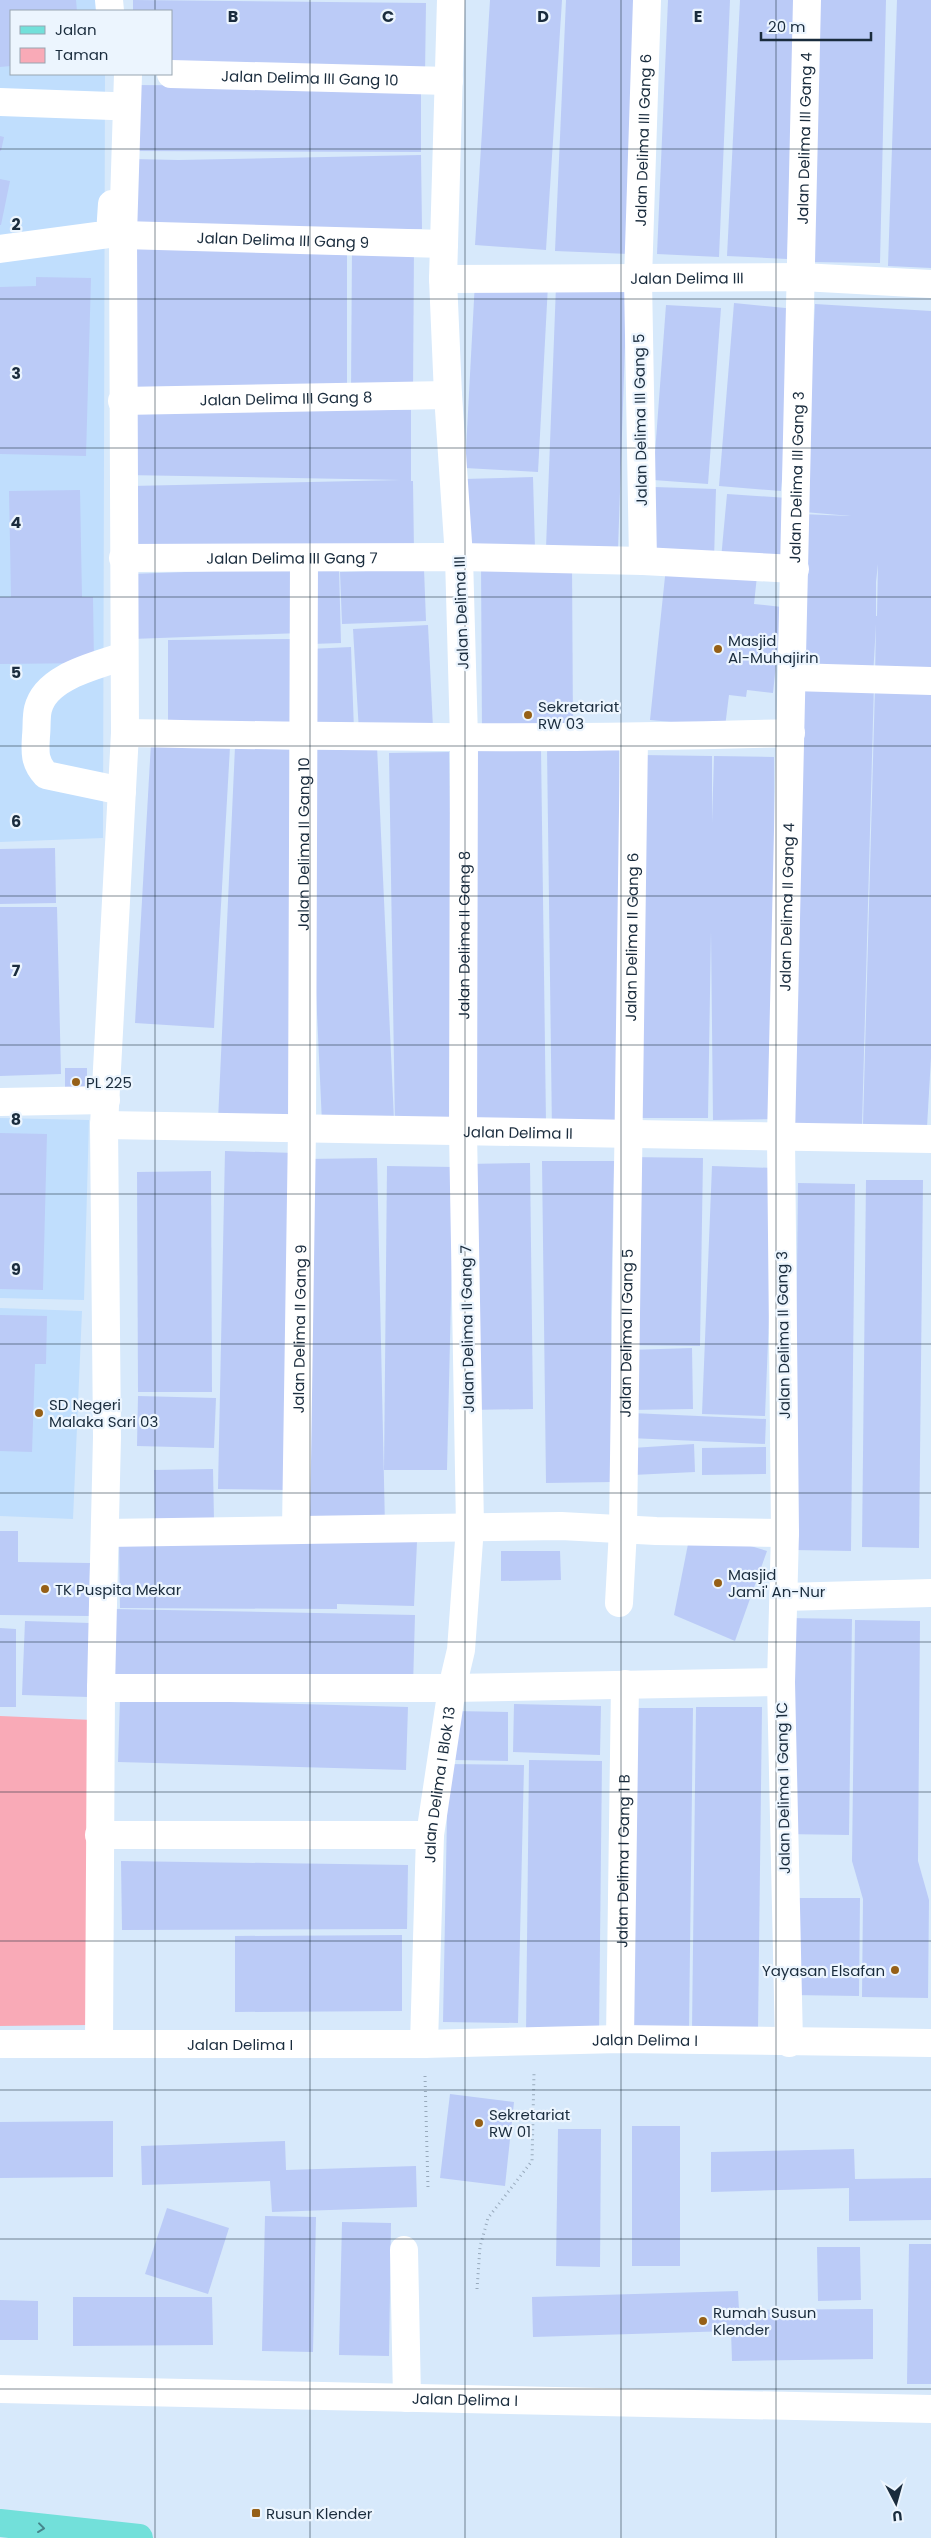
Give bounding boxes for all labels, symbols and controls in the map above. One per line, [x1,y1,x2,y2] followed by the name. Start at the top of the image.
[228,5,238,28] text: B
[382,5,394,28] text: C
[537,5,549,28] text: D
[694,5,702,28] text: E
[10,10,172,75] legend
[761,10,871,42] scale bar
[768,16,806,37] text: 20 m
[55,19,97,40] text: Jalan
[55,44,108,65] text: Taman
[791,52,816,225] street label: Jalan Delima III Gang 4
[629,53,656,227] street label: Jalan Delima III Gang 6
[221,65,399,90] street label: Jalan Delima III Gang 10
[11,213,21,236] text: 2
[196,227,370,252] street label: Jalan Delima III Gang 9
[630,267,744,288] street label: Jalan Delima III
[628,334,652,506] street label: Jalan Delima III Gang 5
[11,362,21,385] text: 3
[199,386,372,410] street label: Jalan Delima III Gang 8
[784,391,809,564] street label: Jalan Delima III Gang 3
[11,511,22,534] text: 4
[206,547,378,568] street label: Jalan Delima III Gang 7
[449,556,473,670] street label: Jalan Delima III
[728,630,819,668] place label: Masjid Al-Muhajirin
[712,643,724,655] marker: Masjid Al-Muhajirin
[11,661,21,684] text: 5
[538,696,619,734] place label: Sekretariat RW 03
[522,709,534,721] marker: Sekretariat RW 03
[292,757,314,931] street label: Jalan Delima II Gang 10
[11,810,21,833] text: 6
[774,823,799,992] street label: Jalan Delima II Gang 4
[453,851,474,1020] street label: Jalan Delima II Gang 8
[620,853,643,1022] street label: Jalan Delima II Gang 6
[12,959,21,982] text: 7
[86,1072,132,1093] place label: PL 225
[70,1076,82,1088] marker: PL 225
[11,1108,21,1131] text: 8
[463,1121,573,1143] street label: Jalan Delima II
[287,1244,311,1414] street label: Jalan Delima II Gang 9
[455,1245,479,1413] street label: Jalan Delima II Gang 7
[614,1249,637,1418] street label: Jalan Delima II Gang 5
[771,1251,795,1419] street label: Jalan Delima II Gang 3
[11,1258,21,1281] text: 9
[49,1394,158,1432] place label: SD Negeri Malaka Sari 03
[33,1407,45,1419] marker: SD Negeri Malaka Sari 03
[728,1564,826,1602] place label: Masjid Jami' An-Nur
[712,1577,724,1589] marker: Masjid Jami' An-Nur
[55,1579,182,1600] place label: TK Puspita Mekar
[39,1583,51,1595] marker: TK Puspita Mekar
[771,1702,795,1874] street label: Jalan Delima I Gang 1C
[419,1705,460,1863] street label: Jalan Delima I Blok 13
[611,1774,634,1948] street label: Jalan Delima I Gang 1 B
[762,1960,885,1981] place label: Yayasan Elsafan
[889,1964,901,1976] marker: Yayasan Elsafan
[592,2028,698,2051] street label: Jalan Delima I
[187,2034,293,2055] street label: Jalan Delima I
[489,2104,570,2142] place label: Sekretariat RW 01
[473,2117,485,2129] marker: Sekretariat RW 01
[713,2302,816,2340] place label: Rumah Susun Klender
[697,2315,709,2327] marker: Rumah Susun Klender
[412,2387,518,2411] street label: Jalan Delima I
[871,2478,921,2528] north arrow
[266,2503,373,2524] place label: Rusun Klender
[891,2505,903,2526] text: U
[250,2507,262,2519] marker: Rusun Klender
[38,2522,46,2533] one-way arrow

